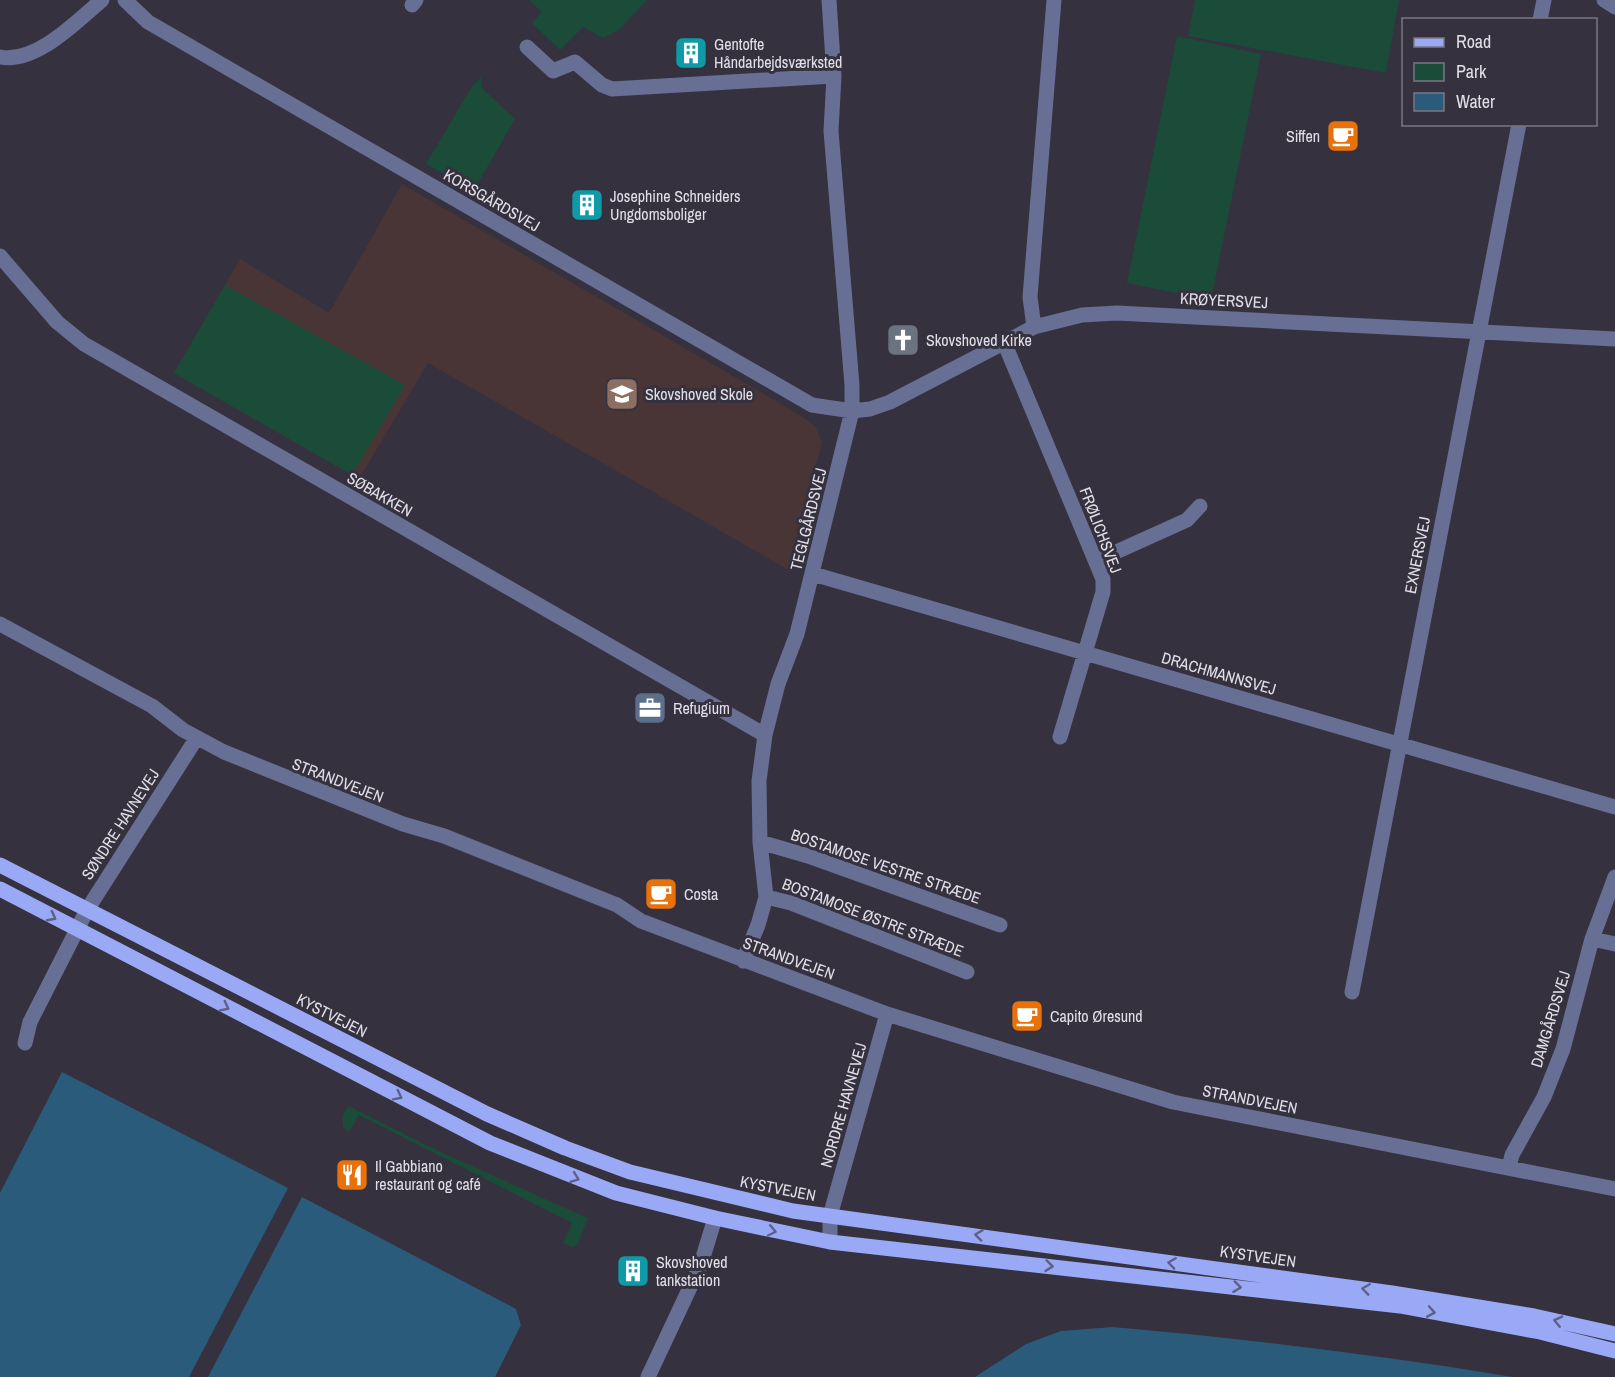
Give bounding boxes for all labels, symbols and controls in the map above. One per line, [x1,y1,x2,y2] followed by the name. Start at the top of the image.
[1402,18,1597,126] legend
[1456,29,1491,54] text: Road
[714,33,842,73] place label: Gentofte Håndarbejdsværksted
[673,35,709,71] building icon: Gentofte Håndarbejdsværksted
[1456,59,1487,84] text: Park
[1456,89,1495,114] text: Water
[1325,118,1361,154] cafe icon: Siffen
[1286,125,1320,147] place label: Siffen
[440,163,544,237] street label: KORSGÅRDSVEJ
[610,185,741,225] place label: Josephine Schneiders Ungdomsboliger
[569,187,605,223] building icon: Josephine Schneiders Ungdomsboliger
[1179,287,1269,313] street label: KRØYERSVEJ
[885,322,921,358] church icon: Skovshoved Kirke
[926,329,1032,351] place label: Skovshoved Kirke
[604,376,640,412] school or university icon: Skovshoved Skole
[645,383,753,405] place label: Skovshoved Skole
[785,465,831,573] street label: TEGLGÅRDSVEJ
[343,466,417,522] street label: SØBAKKEN
[1075,484,1127,576] street label: FRØLICHSVEJ
[1399,515,1435,595] street label: EXNERSVEJ
[1159,646,1279,700] street label: DRACHMANNSVEJ
[632,690,668,726] office icon: Refugium
[673,697,730,719] place label: Refugium
[289,752,387,808] street label: STRANDVEJEN
[76,764,164,884] street label: SØNDRE HAVNEVEJ
[788,823,984,909] street label: BOSTAMOSE VESTRE STRÆDE
[779,872,967,962] street label: BOSTAMOSE ØSTRE STRÆDE
[643,876,679,912] cafe icon: Costa
[684,883,719,905] place label: Costa
[45,910,56,921] one-way arrow
[740,931,838,985] street label: STRANDVEJEN
[1525,968,1575,1070] street label: DAMGÅRDSVEJ
[293,988,371,1042] street label: KYSTVEJEN
[1009,998,1045,1034] cafe icon: Capito Øresund
[218,999,229,1011] one-way arrow
[1050,1005,1143,1027] place label: Capito Øresund
[815,1040,871,1170] street label: NORDRE HAVNEVEJ
[1201,1079,1299,1119] street label: STRANDVEJEN
[392,1089,402,1100] one-way arrow
[375,1155,481,1195] place label: Il Gabbiano restaurant og café
[334,1157,370,1193] restaurant icon: Il Gabbiano restaurant og café
[738,1170,818,1206] street label: KYSTVEJEN
[569,1171,580,1184] one-way arrow
[767,1223,777,1236] one-way arrow
[975,1230,984,1242] one-way arrow
[1219,1240,1297,1272] street label: KYSTVEJEN
[656,1251,727,1291] place label: Skovshoved tankstation
[615,1253,651,1289] building icon: Skovshoved tankstation
[1168,1257,1177,1270] one-way arrow
[1044,1259,1053,1272] one-way arrow
[1233,1281,1242,1293] one-way arrow
[1361,1284,1370,1296] one-way arrow
[1425,1305,1435,1318] one-way arrow
[1553,1316,1563,1329] one-way arrow

